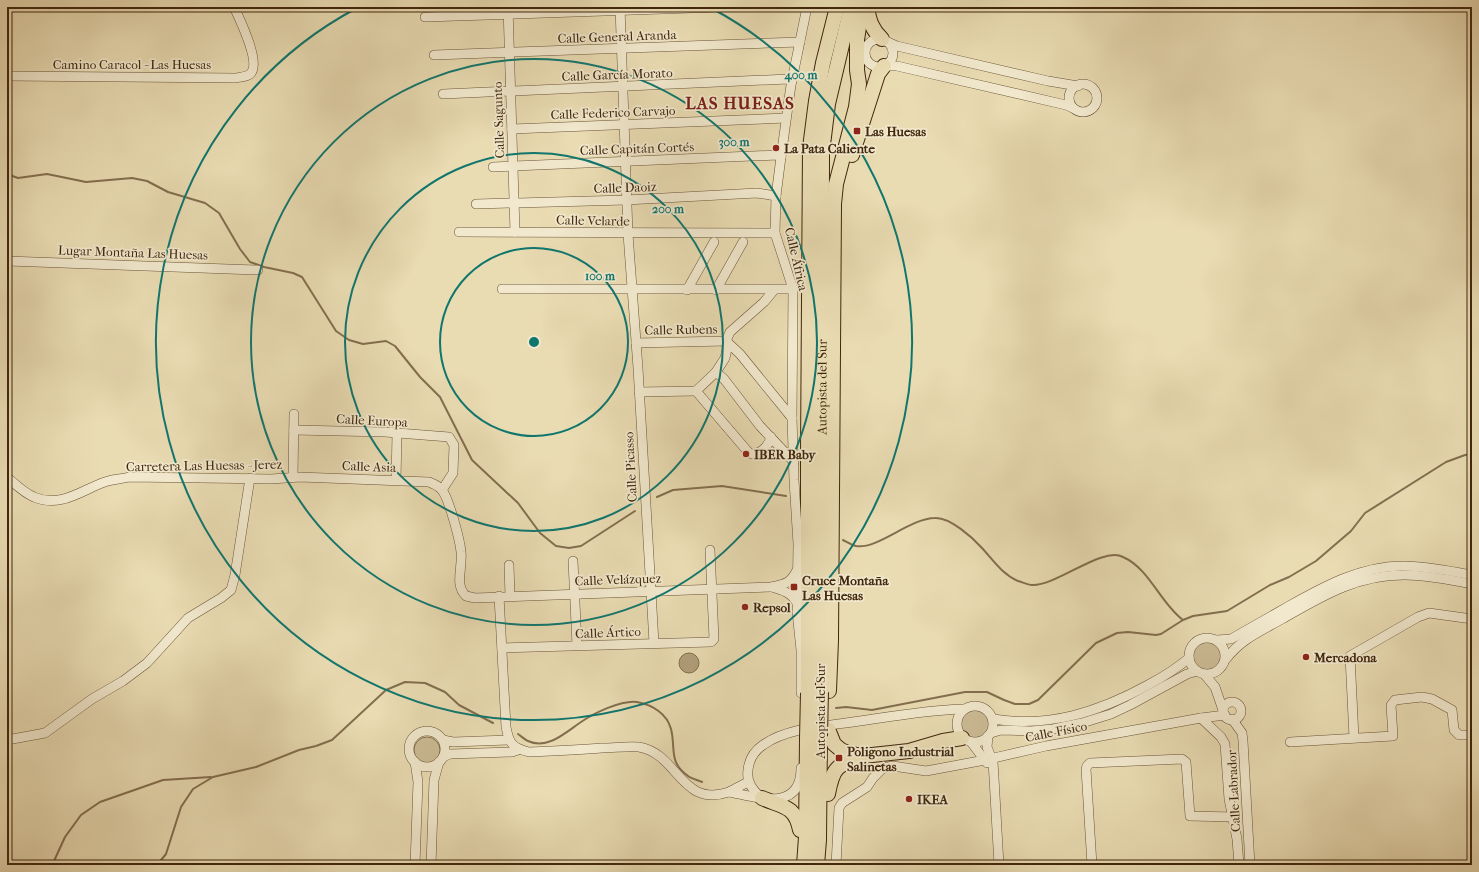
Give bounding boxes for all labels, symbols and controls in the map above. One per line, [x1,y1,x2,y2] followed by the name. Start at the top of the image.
[557,27,678,46] street label: Calle General Aranda
[53,57,211,72] street label: Camino Caracol - Las Huesas
[561,65,673,84] street label: Calle García Morato
[784,68,818,83] text: 400 m
[490,81,507,159] street label: Calle Sagunto
[685,93,795,113] district label: LAS HUESAS
[550,103,676,122] street label: Calle Federico Carvajo
[865,124,926,139] place label: Las Huesas
[852,126,862,136] marker: Las Huesas
[719,135,750,150] text: 300 m
[580,139,695,158] street label: Calle Capitán Cortés
[784,141,875,156] place label: La Pata Caliente
[771,143,781,153] marker: La Pata Caliente
[593,179,657,196] street label: Calle Daoiz
[652,202,685,216] text: 200 m
[556,212,631,229] street label: Calle Velarde
[782,226,811,293] street label: Calle África
[58,242,208,263] street label: Lugar Montaña Las Huesas
[585,269,616,283] text: 100 m
[644,321,718,338] street label: Calle Rubens
[527,335,541,349] centre of rings
[814,339,830,436] street label: Autopista del Sur
[336,411,409,430] street label: Calle Europa
[621,431,640,503] street label: Calle Picasso
[754,447,817,463] place label: IBER Baby
[741,449,751,459] marker: IBER Baby
[126,457,282,474] street label: Carretera Las Huesas - Jerez
[342,458,397,475] street label: Calle Asia
[574,570,662,589] street label: Calle Velázquez
[802,573,889,603] place label: Cruce Montaña Las Huesas
[789,582,799,592] marker: Cruce Montaña Las Huesas
[753,600,791,616] place label: Repsol
[740,602,750,612] marker: Repsol
[575,624,642,641] street label: Calle Ártico
[1313,650,1378,665] place label: Mercadona
[1301,652,1311,662] marker: Mercadona
[813,663,828,760] street label: Autopista del Sur
[1024,718,1089,745] street label: Calle Físico
[847,744,954,774] place label: Poligono Industrial Salinetas
[1224,749,1243,832] street label: Calle Labrador
[834,753,844,763] marker: Poligono Industrial Salinetas
[917,792,948,807] place label: IKEA
[904,794,914,804] marker: IKEA

